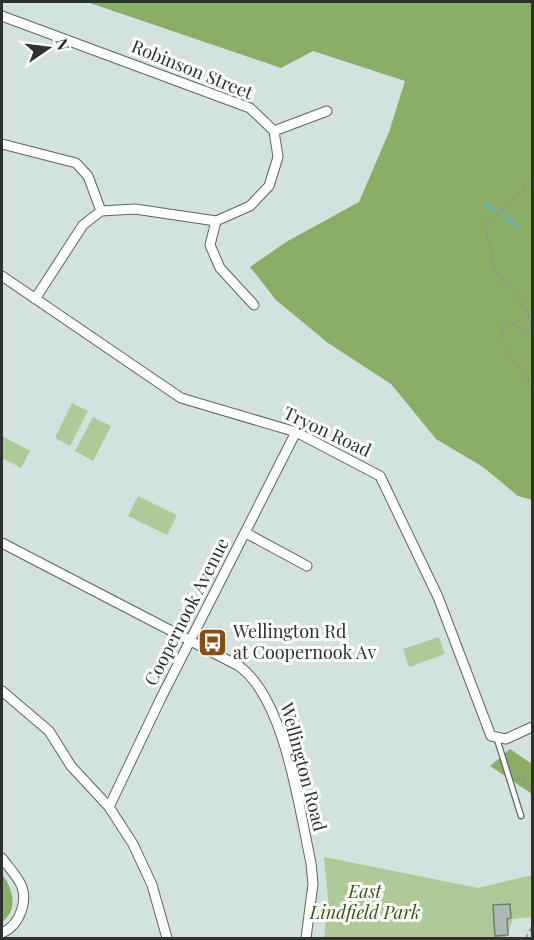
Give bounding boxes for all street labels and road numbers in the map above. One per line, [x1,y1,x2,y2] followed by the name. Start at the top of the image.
[128,34,257,105] street label: Robinson Street
[280,400,376,462] street label: Tryon Road
[138,534,234,690] street label: Coopernook Avenue
[275,699,333,834] street label: Wellington Road

